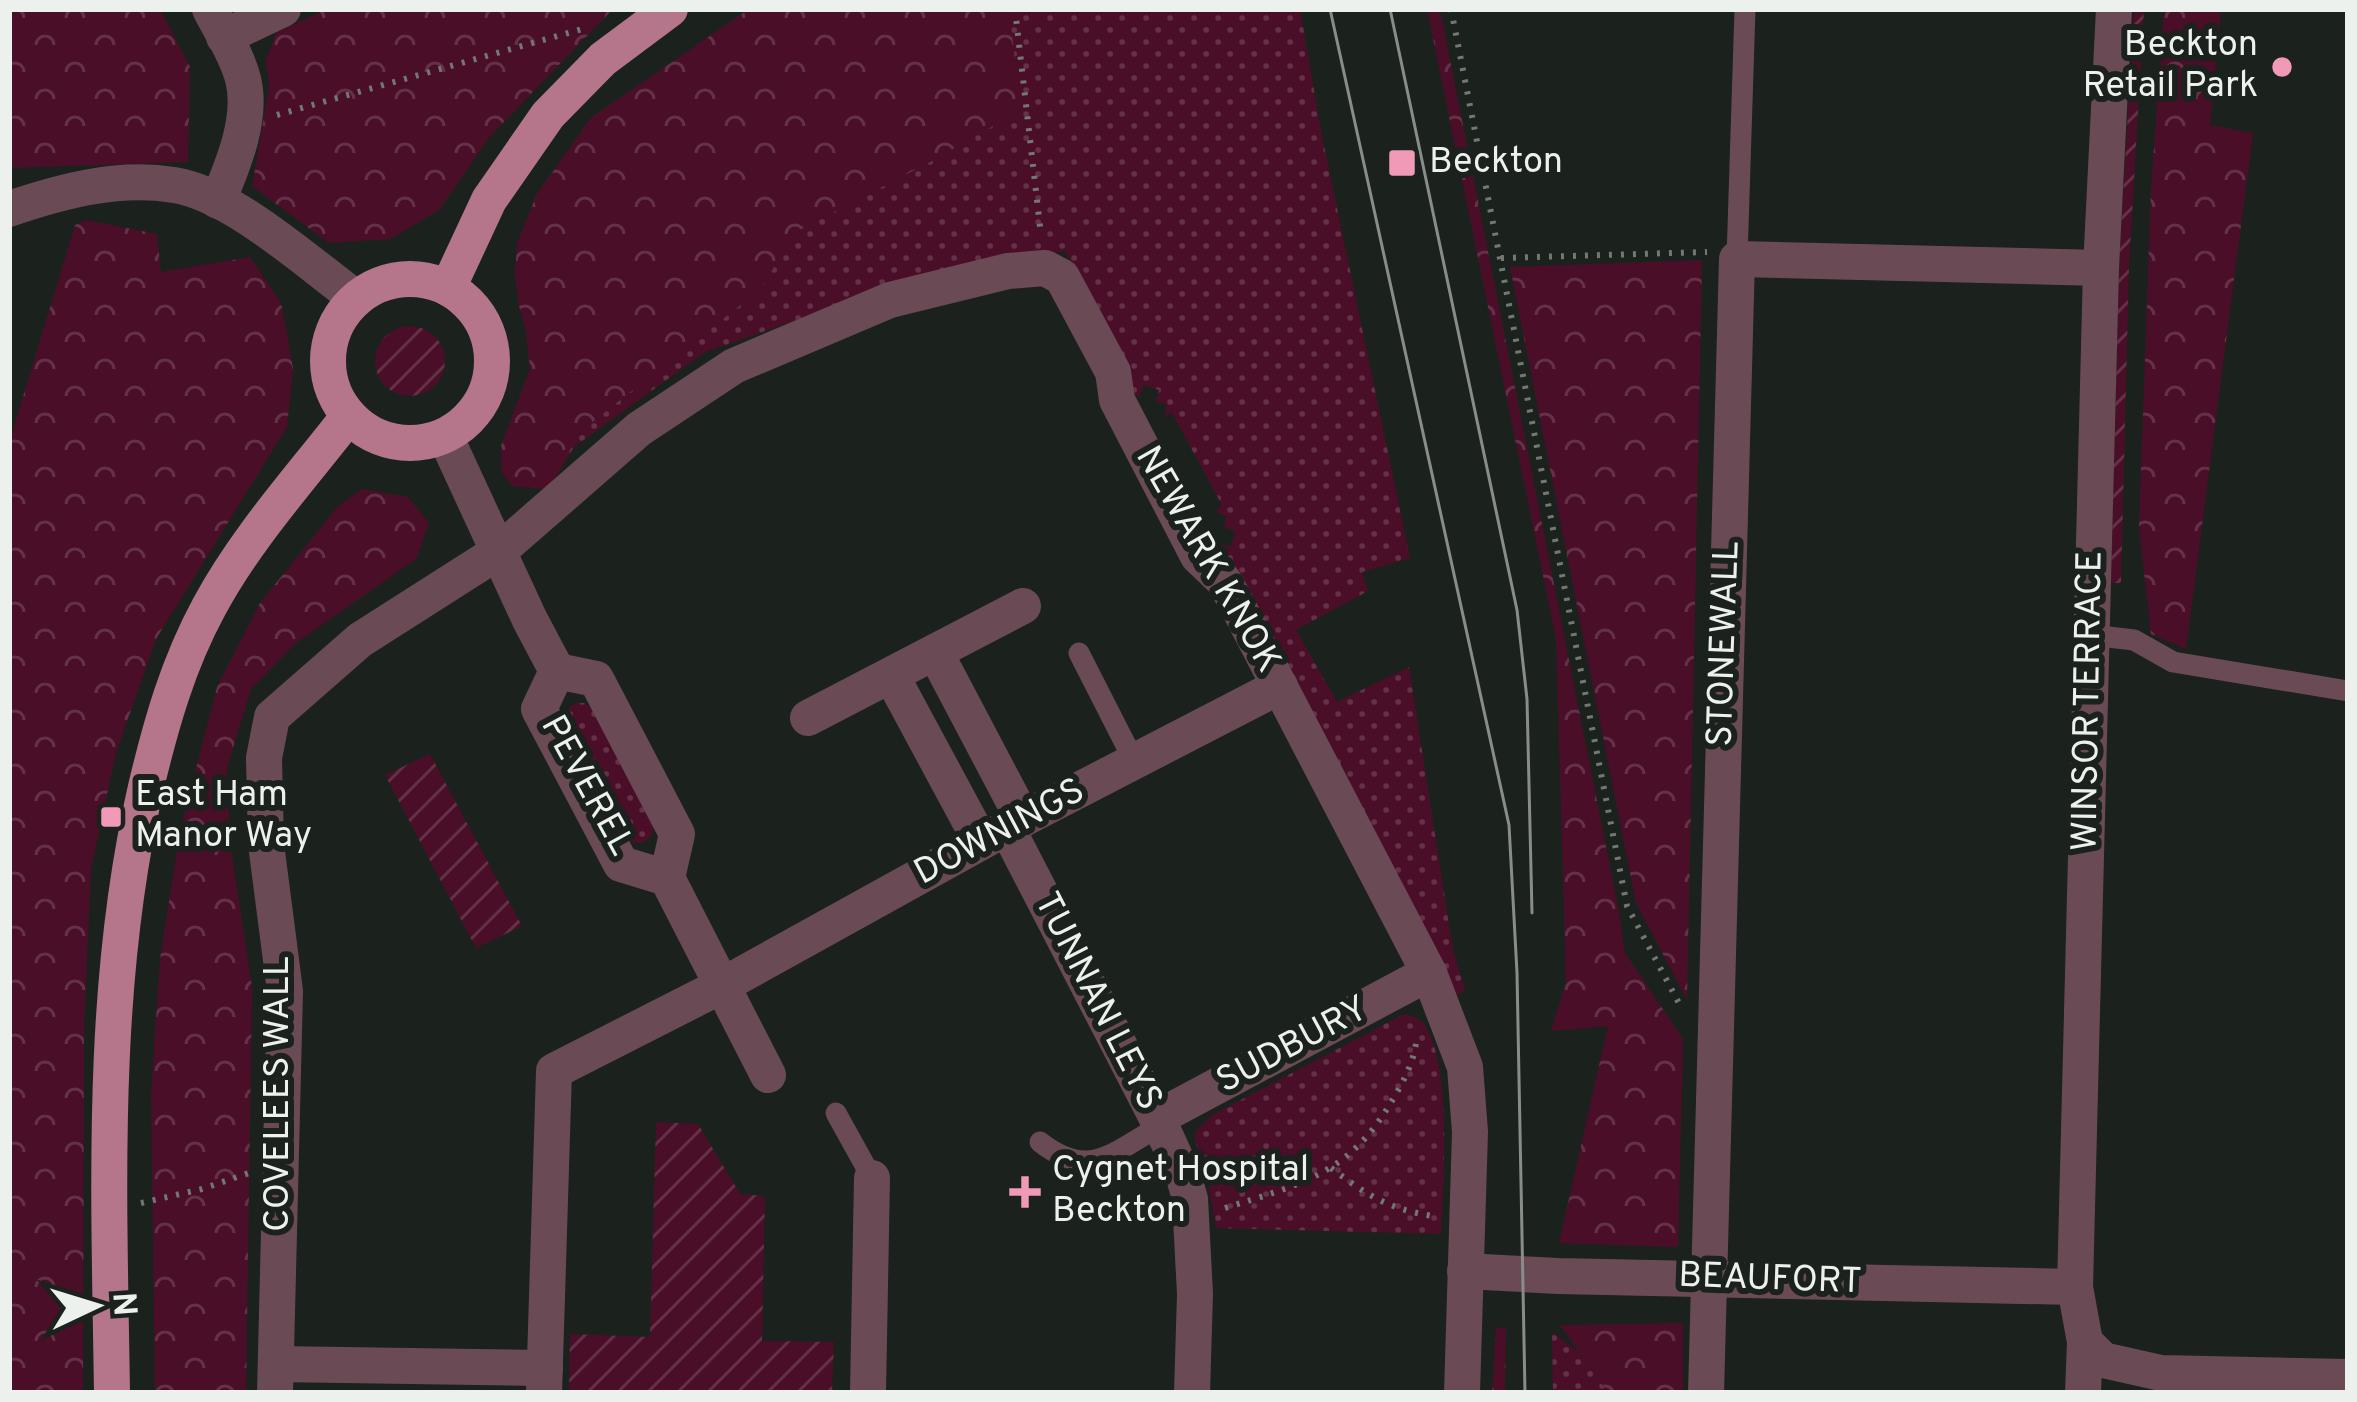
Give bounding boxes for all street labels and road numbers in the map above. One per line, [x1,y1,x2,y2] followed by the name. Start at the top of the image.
[1124,438,1290,682] street label: NEWARK KNOK
[1698,540,1752,748] street label: STONEWALL
[2063,550,2115,852] street label: WINSOR TERRACE
[529,708,643,864] street label: PEVEREL
[907,769,1093,897] street label: DOWNINGS
[1022,885,1172,1119] street label: TUNNAN LEYS
[256,956,302,1232] street label: COVELEES WALL
[1209,987,1377,1105] street label: SUDBURY
[1677,1254,1863,1306] street label: BEAUFORT

